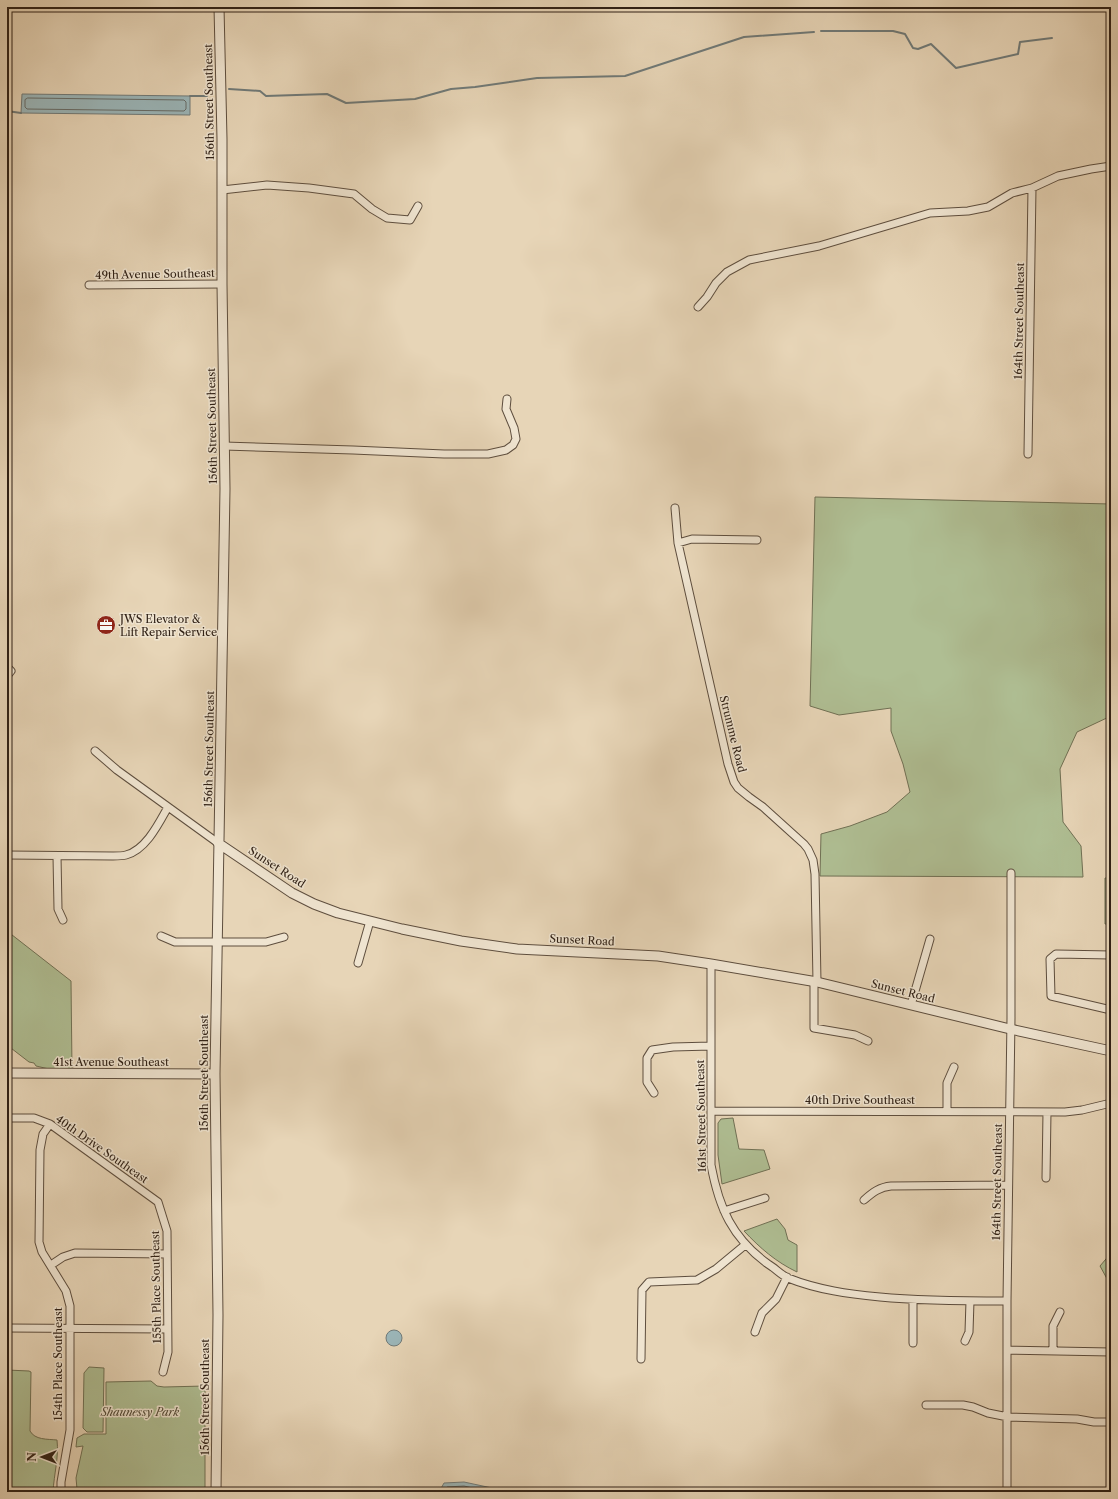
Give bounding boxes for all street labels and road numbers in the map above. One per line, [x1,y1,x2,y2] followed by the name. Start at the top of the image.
[201,44,217,160] street label: 156th Street Southeast
[1011,262,1027,379] street label: 164th Street Southeast
[95,266,215,282] street label: 49th Avenue Southeast
[204,368,220,484] street label: 156th Street Southeast
[201,691,217,807] street label: 156th Street Southeast
[717,694,749,774] street label: Strumme Road
[246,843,308,891] street label: Sunset Road
[549,931,615,949] street label: Sunset Road
[870,976,937,1006] street label: Sunset Road
[197,1015,211,1131] street label: 156th Street Southeast
[53,1055,169,1069] street label: 41st Avenue Southeast
[693,1059,709,1173] street label: 161st Street Southeast
[805,1093,915,1107] street label: 40th Drive Southeast
[53,1112,151,1186] street label: 40th Drive Southeast
[989,1123,1005,1240] street label: 164th Street Southeast
[148,1230,164,1344] street label: 155th Place Southeast
[51,1307,65,1421] street label: 154th Place Southeast
[198,1339,212,1455] street label: 156th Street Southeast

